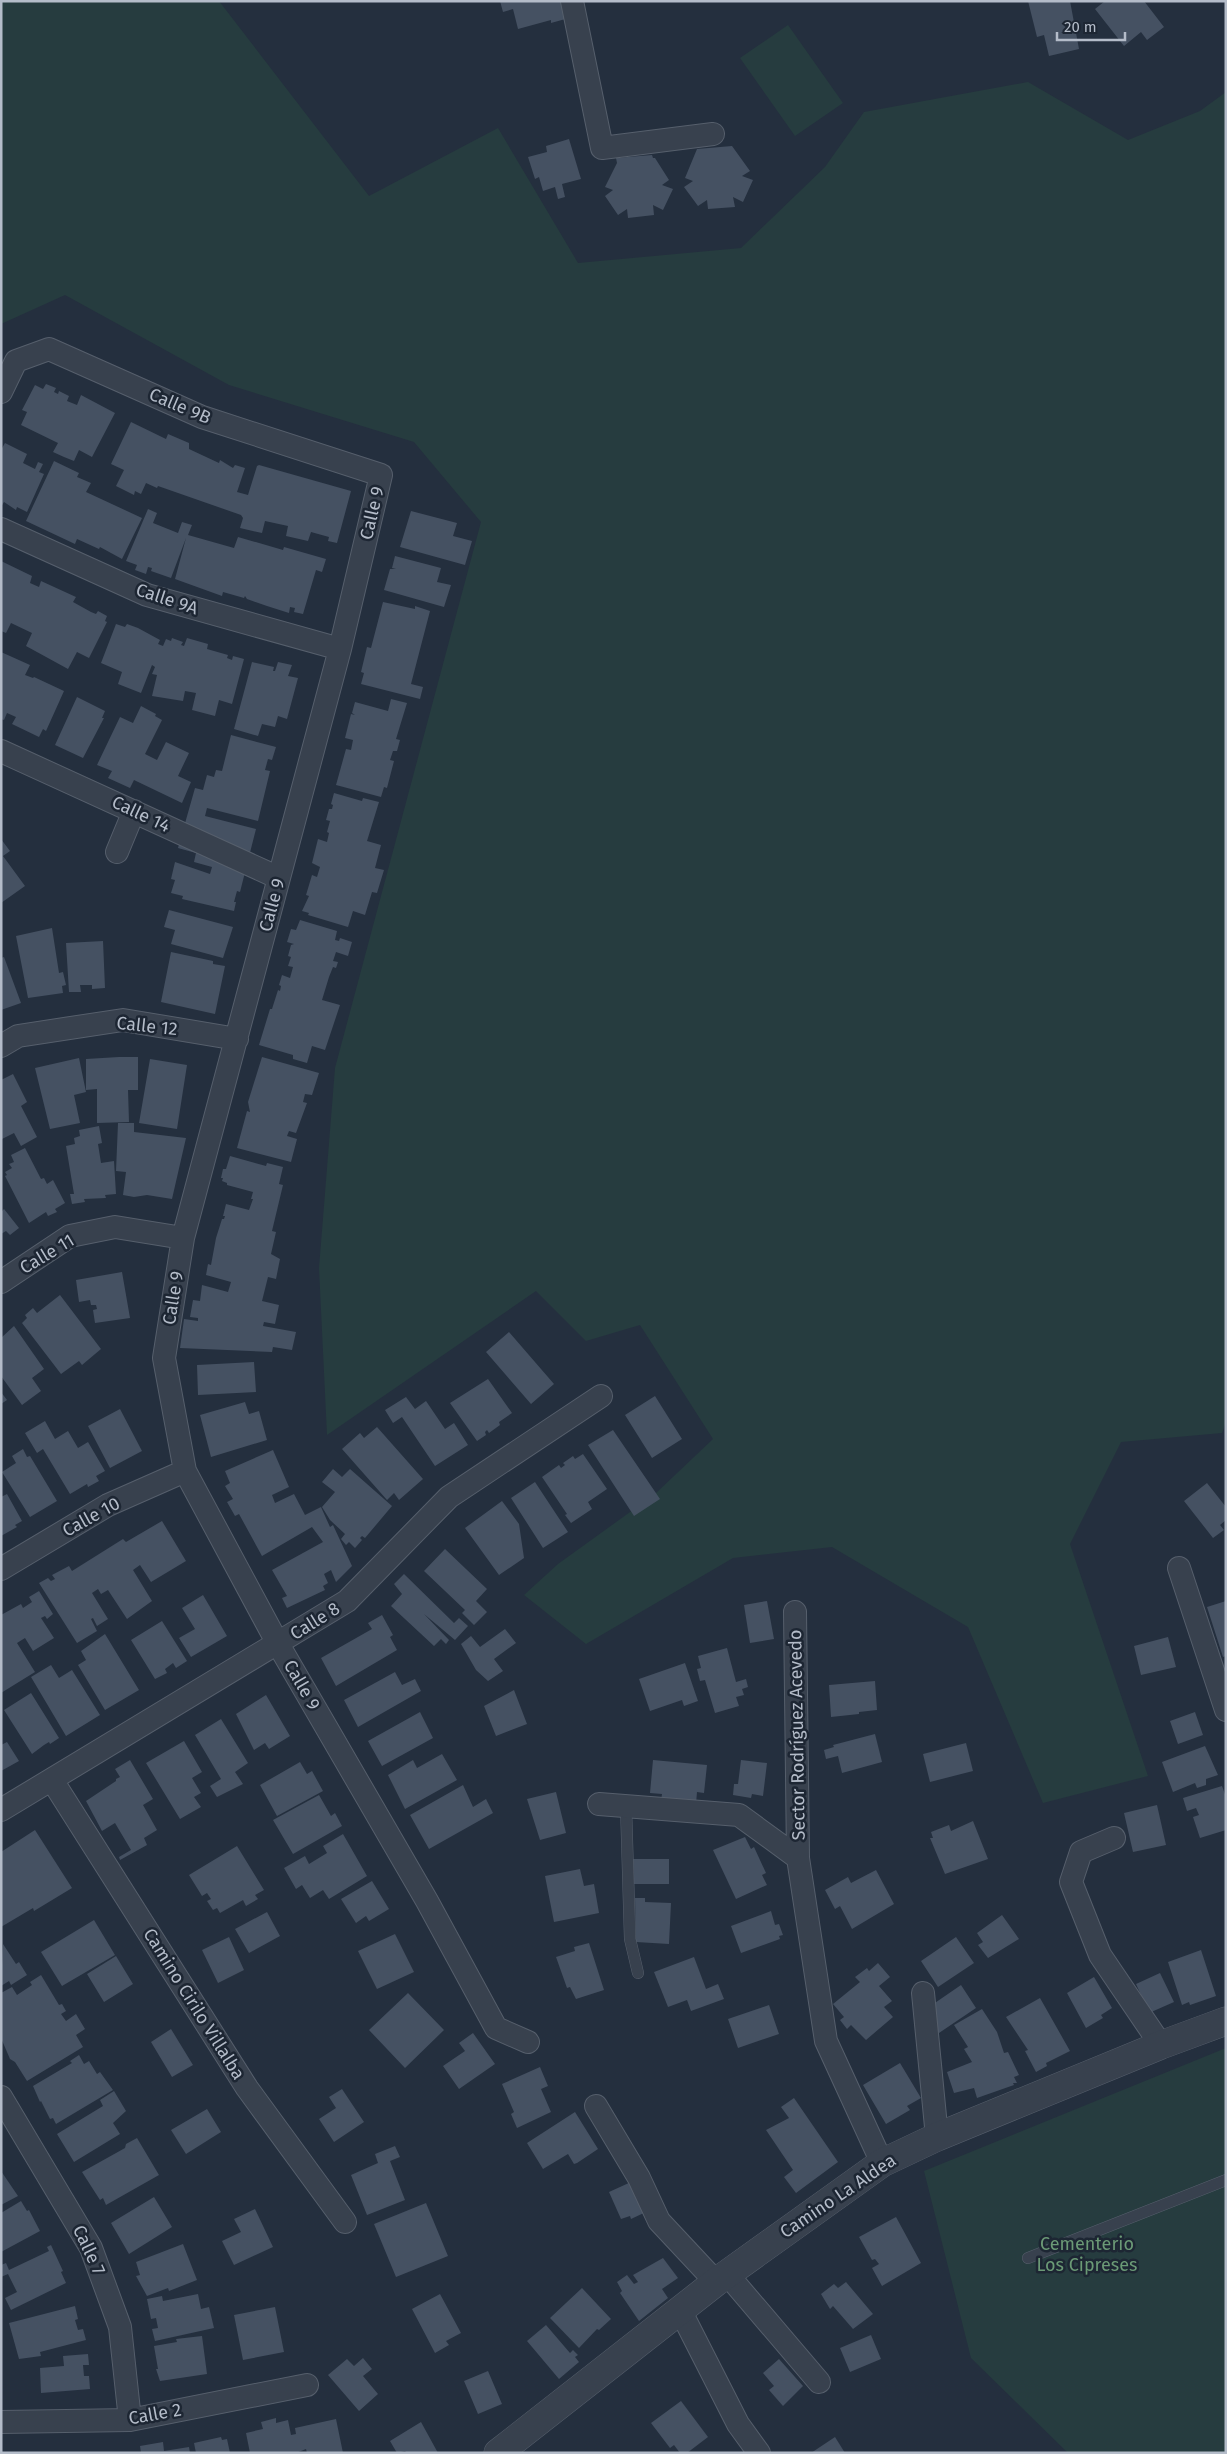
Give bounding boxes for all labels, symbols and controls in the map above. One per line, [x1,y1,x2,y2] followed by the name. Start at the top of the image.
[1057,10,1124,42] scale bar
[1064,18,1097,36] text: 20 m
[146,383,214,429] street label: Calle 9B
[355,484,389,542] street label: Calle 9
[133,579,202,620] street label: Calle 9A
[108,791,174,837] street label: Calle 14
[254,876,290,934] street label: Calle 9
[115,1012,179,1040] street label: Calle 12
[16,1229,78,1279] street label: Calle 11
[158,1270,188,1326] street label: Calle 9
[58,1492,124,1542] street label: Calle 10
[286,1597,344,1645] street label: Calle 8
[784,1629,810,1841] street label: Sector Rodríguez Acevedo
[279,1656,325,1714] street label: Calle 9
[138,1924,250,2084] street label: Camino Cirilo Villalba
[776,2149,900,2243] street label: Camino La Aldea
[68,2222,110,2278] street label: Calle 7
[1037,2233,1137,2276] park label: Cementerio Los Cipreses
[127,2399,183,2429] street label: Calle 2

